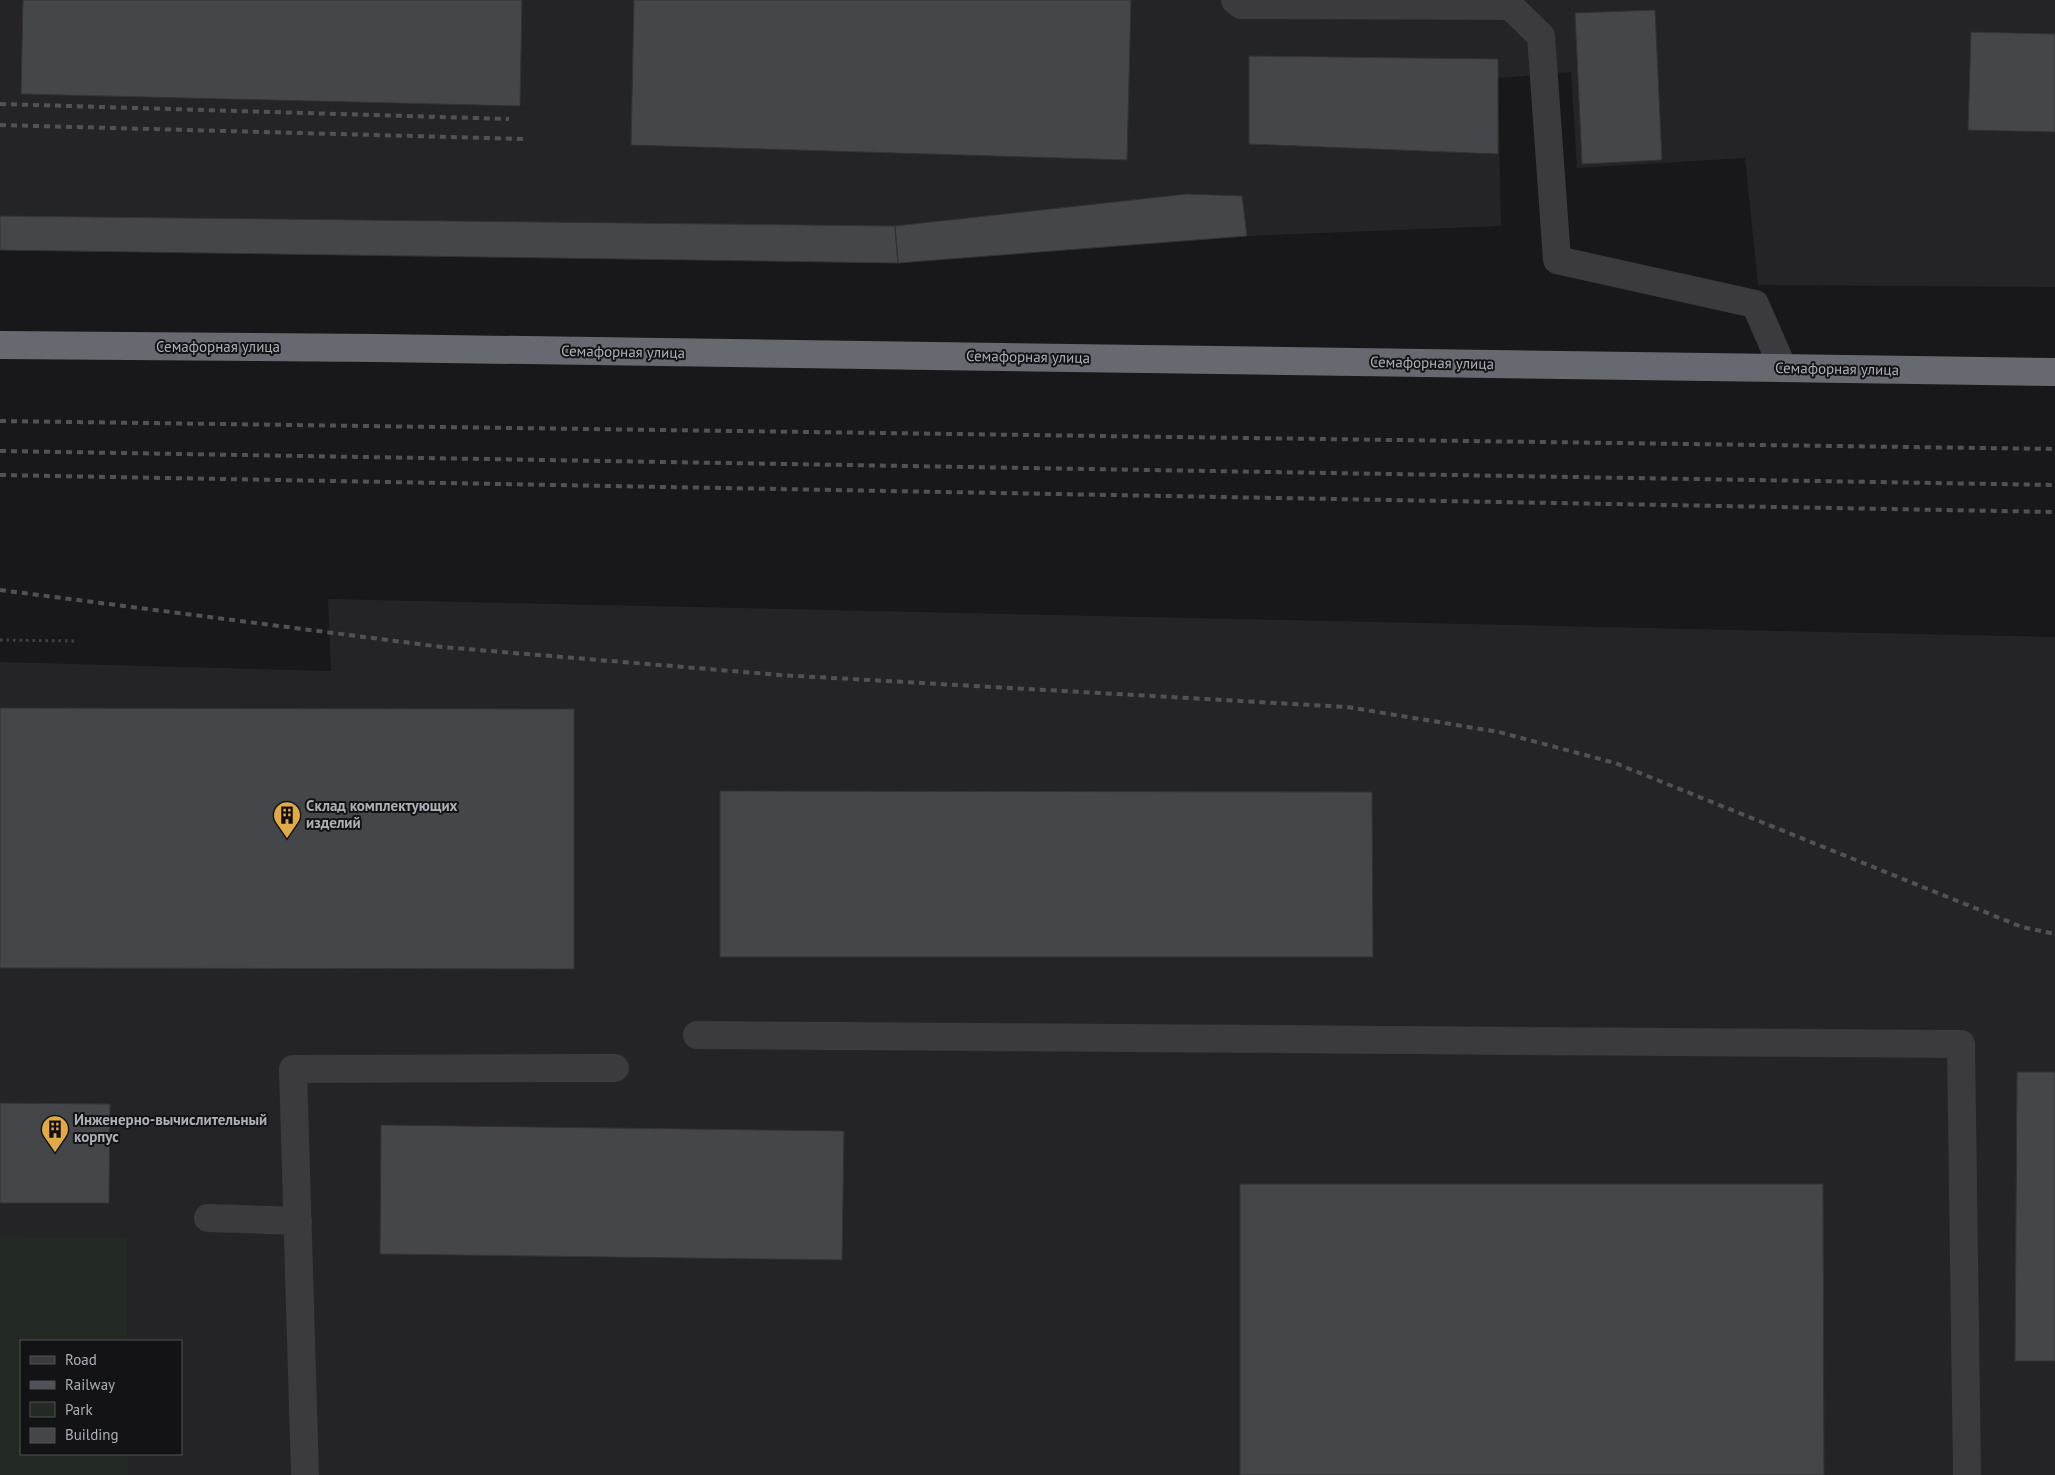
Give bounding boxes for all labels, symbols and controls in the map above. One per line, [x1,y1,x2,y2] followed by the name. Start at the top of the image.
[156,337,280,356] street label: Семафорная улица
[561,341,685,362] street label: Семафорная улица
[966,346,1090,367] street label: Семафорная улица
[1370,352,1494,373] street label: Семафорная улица
[1775,358,1899,379] street label: Семафорная улица
[306,796,458,832] place label: Склад комплектующих изделий
[272,800,302,839] building icon: Склад комплектующих изделий
[74,1110,267,1146] place label: Инженерно-вычислительный корпус
[40,1114,70,1153] building icon: Инженерно-вычислительный корпус
[20,1340,182,1455] legend
[65,1350,97,1369] text: Road
[65,1375,115,1394] text: Railway
[65,1400,93,1419] text: Park
[65,1425,119,1444] text: Building

